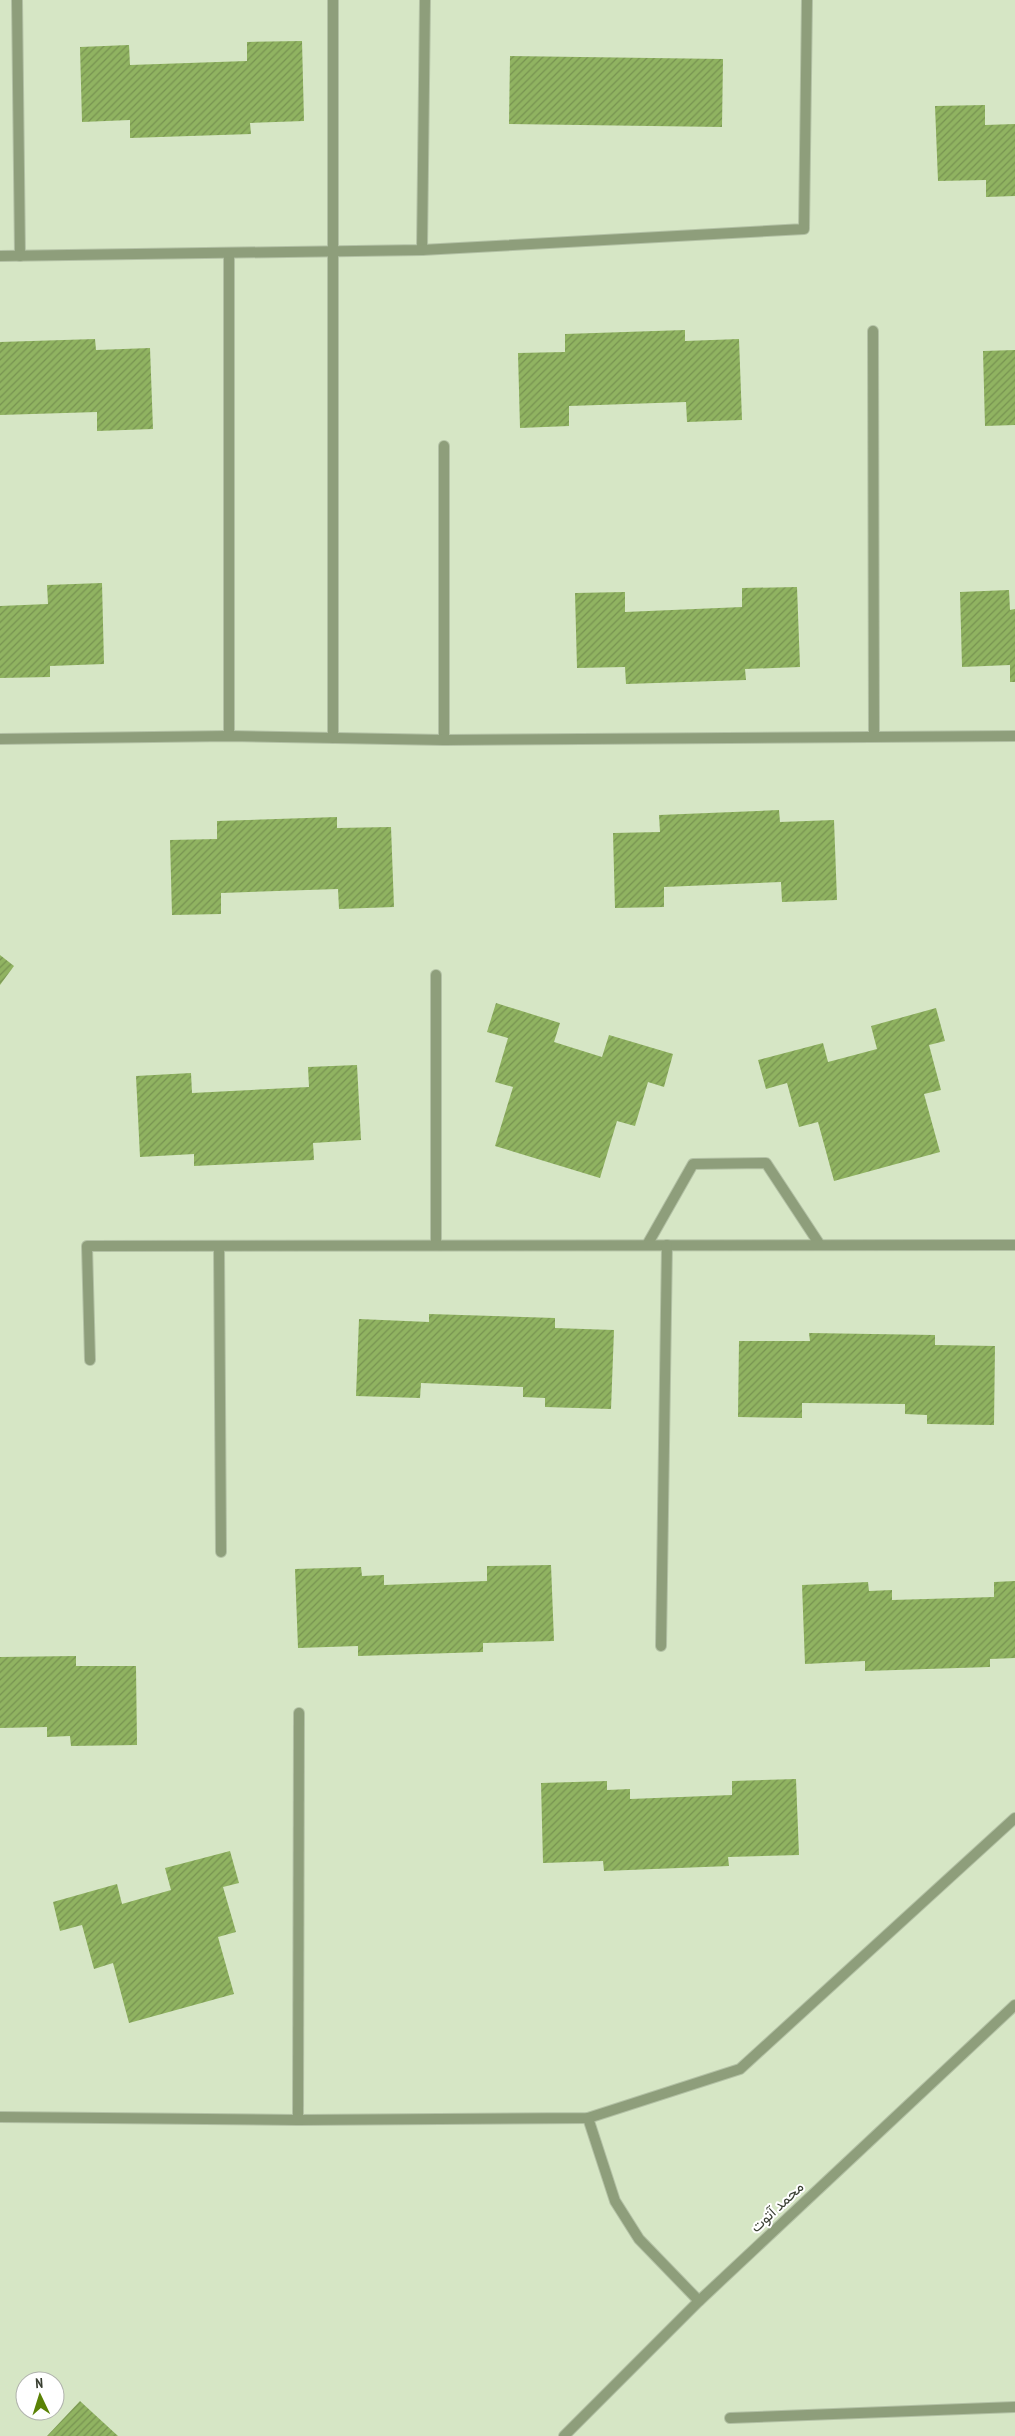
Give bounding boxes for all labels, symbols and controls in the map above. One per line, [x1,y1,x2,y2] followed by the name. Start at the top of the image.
[746,2177,807,2236] street label: محمد آتوت
[15,2371,65,2421] north arrow
[35,2374,43,2392] text: N

